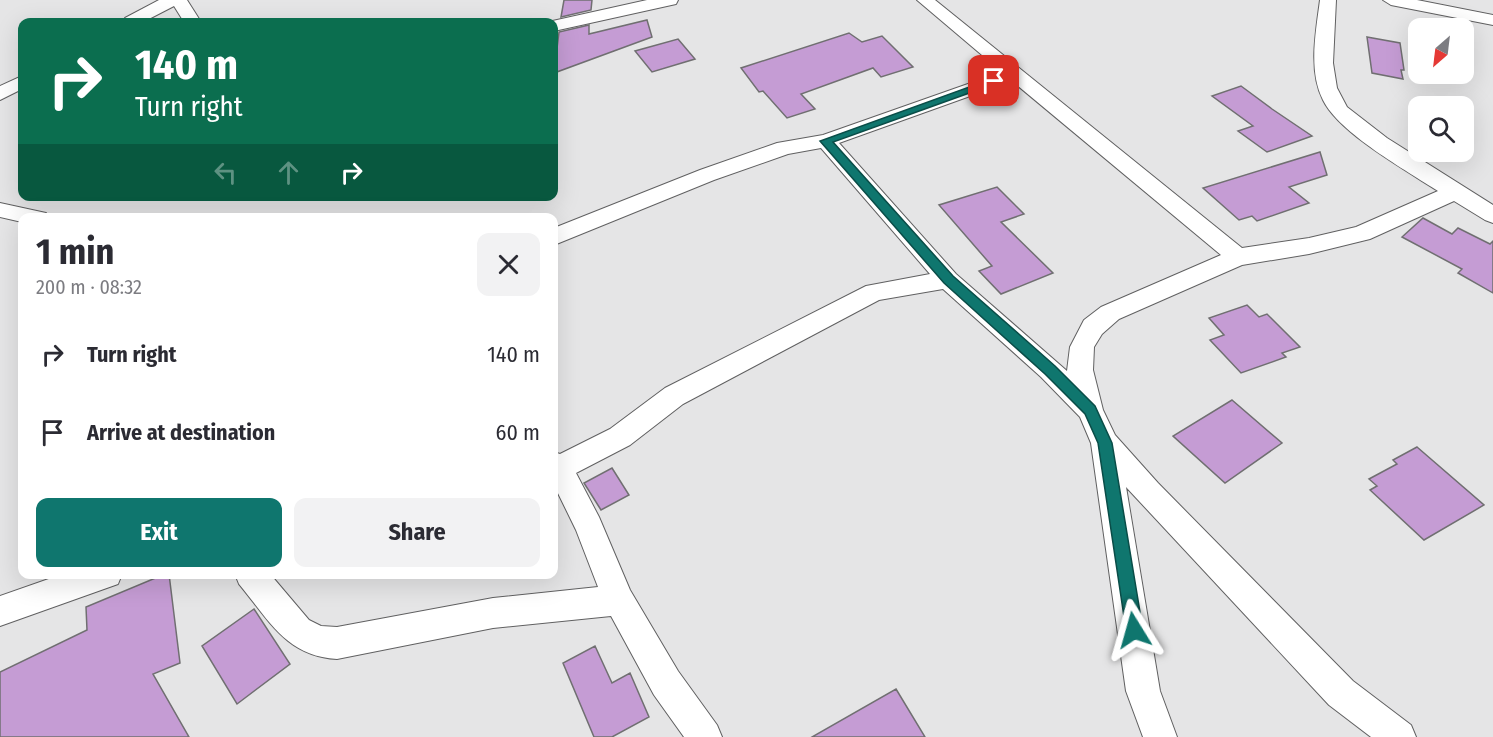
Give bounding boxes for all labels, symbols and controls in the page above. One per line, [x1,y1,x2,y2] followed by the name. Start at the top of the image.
[1408,18,1474,84] north arrow
[1408,18,1474,162] map controls
[135,40,238,90] text: 140 m
[36,42,114,120] icon: right
[968,55,1019,106] pin
[977,64,1010,97] icon: arrive
[135,91,243,123] text: Turn right
[1408,96,1474,162] button: search
[209,156,242,189] icon: left
[272,156,305,189] icon: ahead
[335,156,368,189] icon: right
[36,230,114,274] text: 1 min
[477,233,540,296] button: close
[36,275,142,299] text: 200 m · 08:32
[36,338,69,371] icon: right
[87,341,176,368] text: Turn right
[487,341,540,368] text: 140 m
[36,416,69,449] icon: arrive
[87,419,275,446] text: Arrive at destination
[496,419,540,446] text: 60 m
[36,498,282,567] button: Exit
[294,498,540,567] button: Share
[1102,598,1166,662] position arrow

